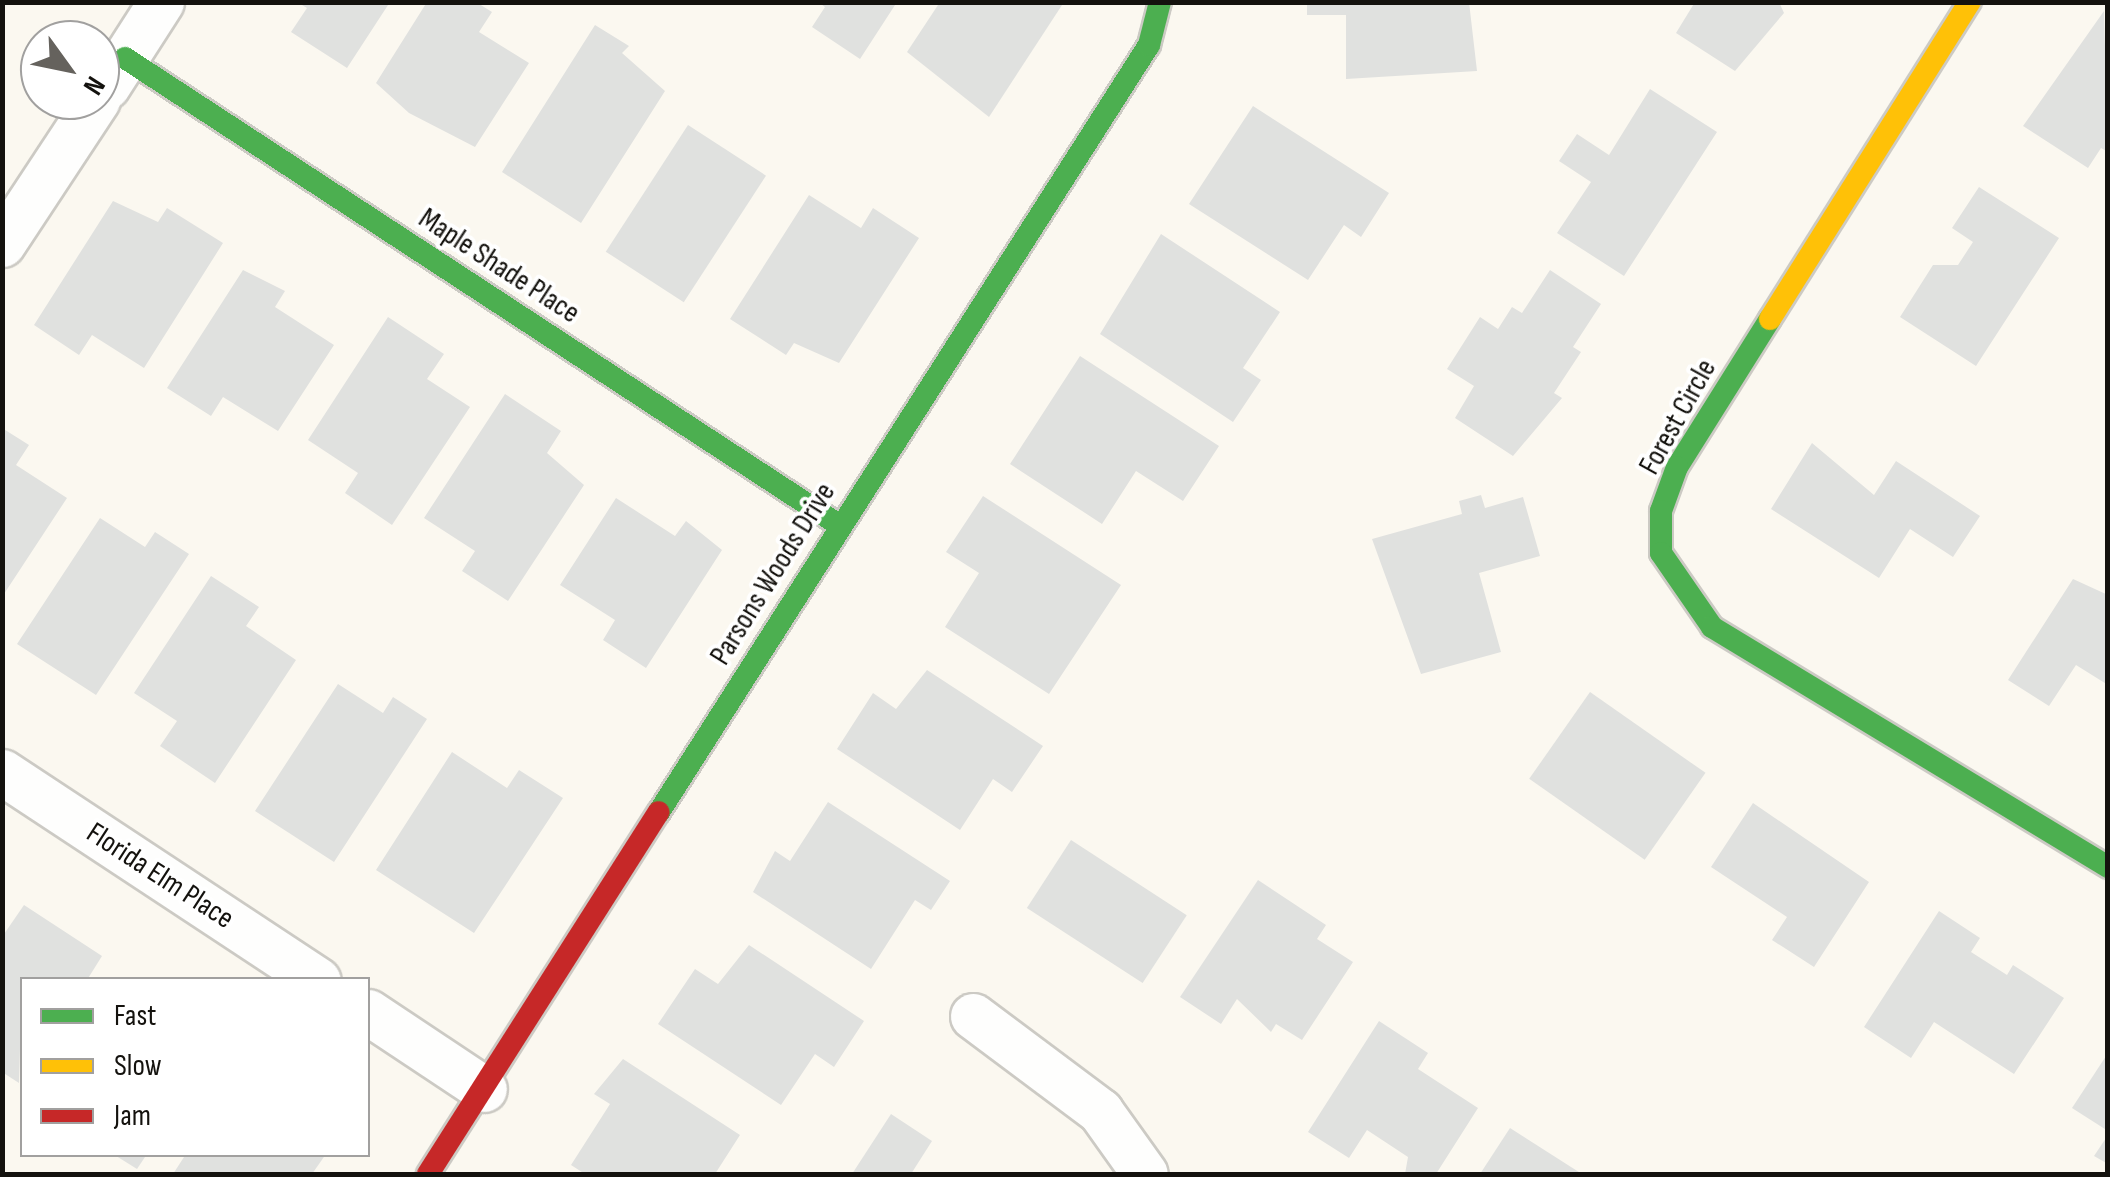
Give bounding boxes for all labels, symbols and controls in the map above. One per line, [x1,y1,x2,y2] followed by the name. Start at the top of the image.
[20,20,120,120] north arrow
[76,70,112,101] text: N
[412,201,586,331] street label: Maple Shade Place
[1632,353,1724,481] street label: Forest Circle
[703,476,843,672] street label: Parsons Woods Drive
[80,815,240,937] street label: Florida Elm Place
[20,977,370,1157] legend
[114,998,156,1034] text: Fast
[114,1048,162,1084] text: Slow
[114,1098,151,1134] text: Jam

